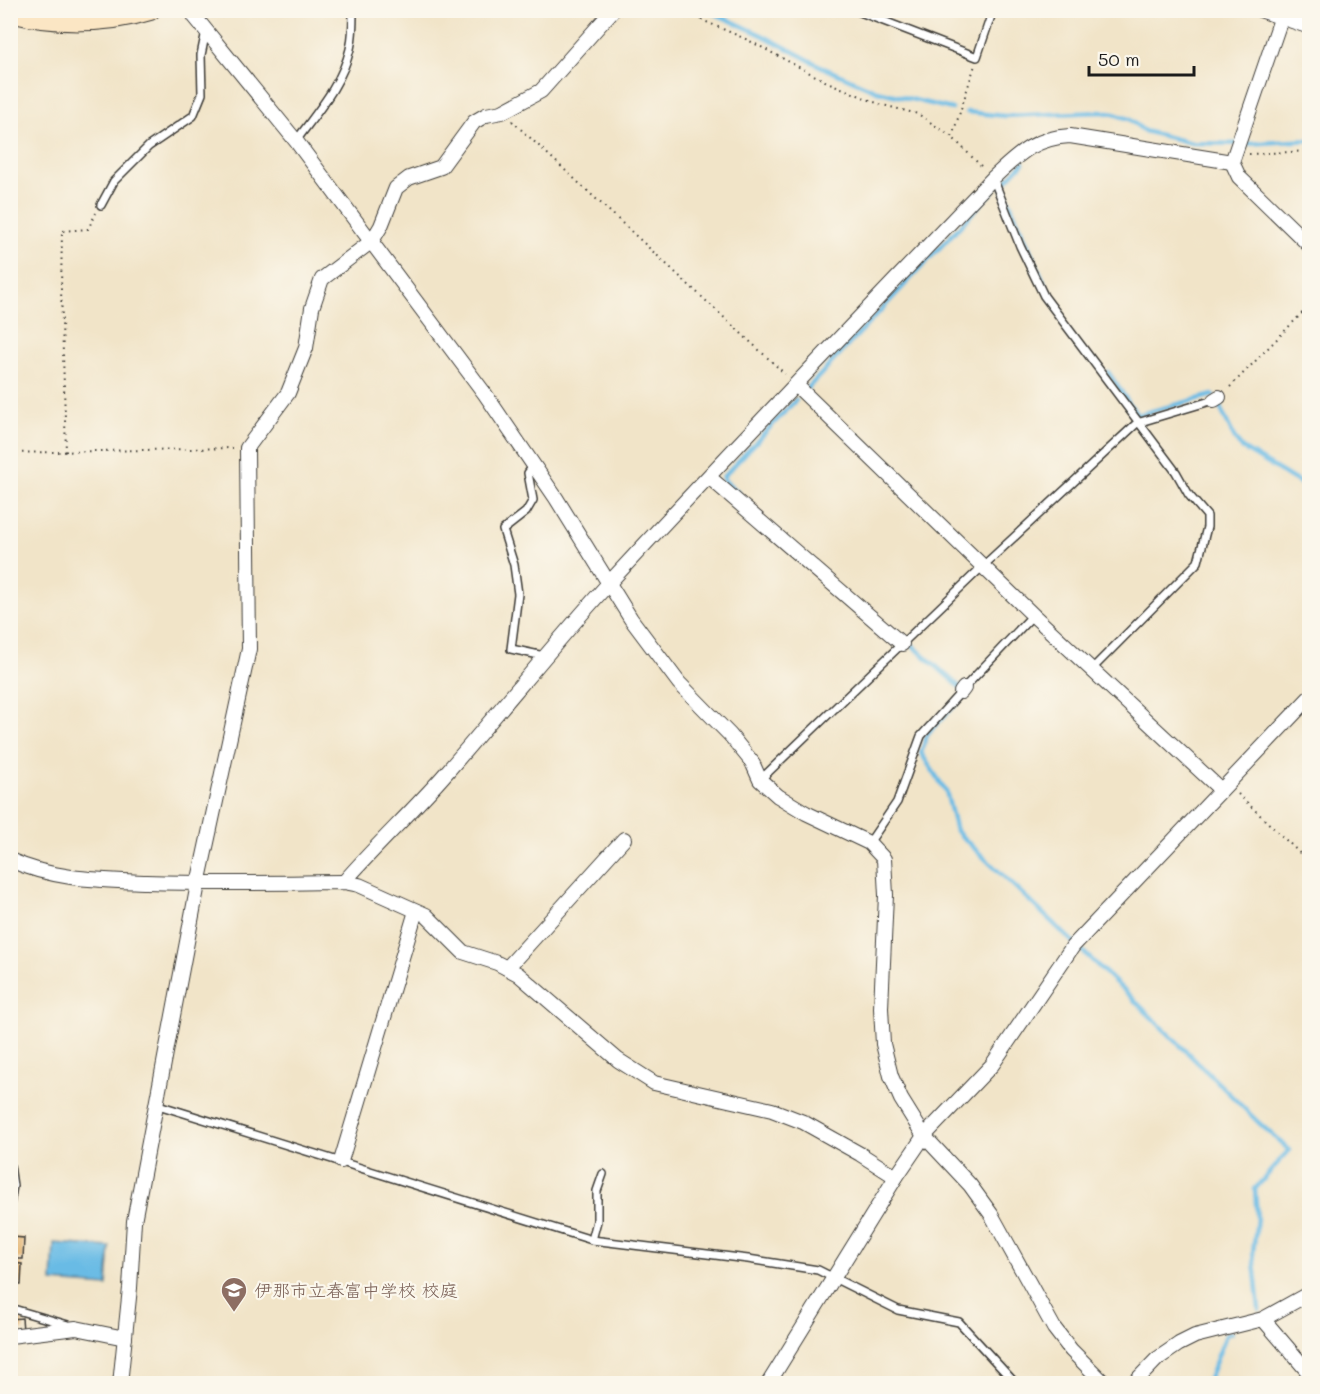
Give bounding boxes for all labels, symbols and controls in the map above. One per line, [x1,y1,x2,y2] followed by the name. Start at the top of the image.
[1089,39,1194,77] scale bar
[1098,47,1140,71] text: 50 m
[219,1275,249,1313] school or university icon: 伊那市立春富中学校 校庭
[254,1278,458,1302] place label: 伊那市立春富中学校 校庭

